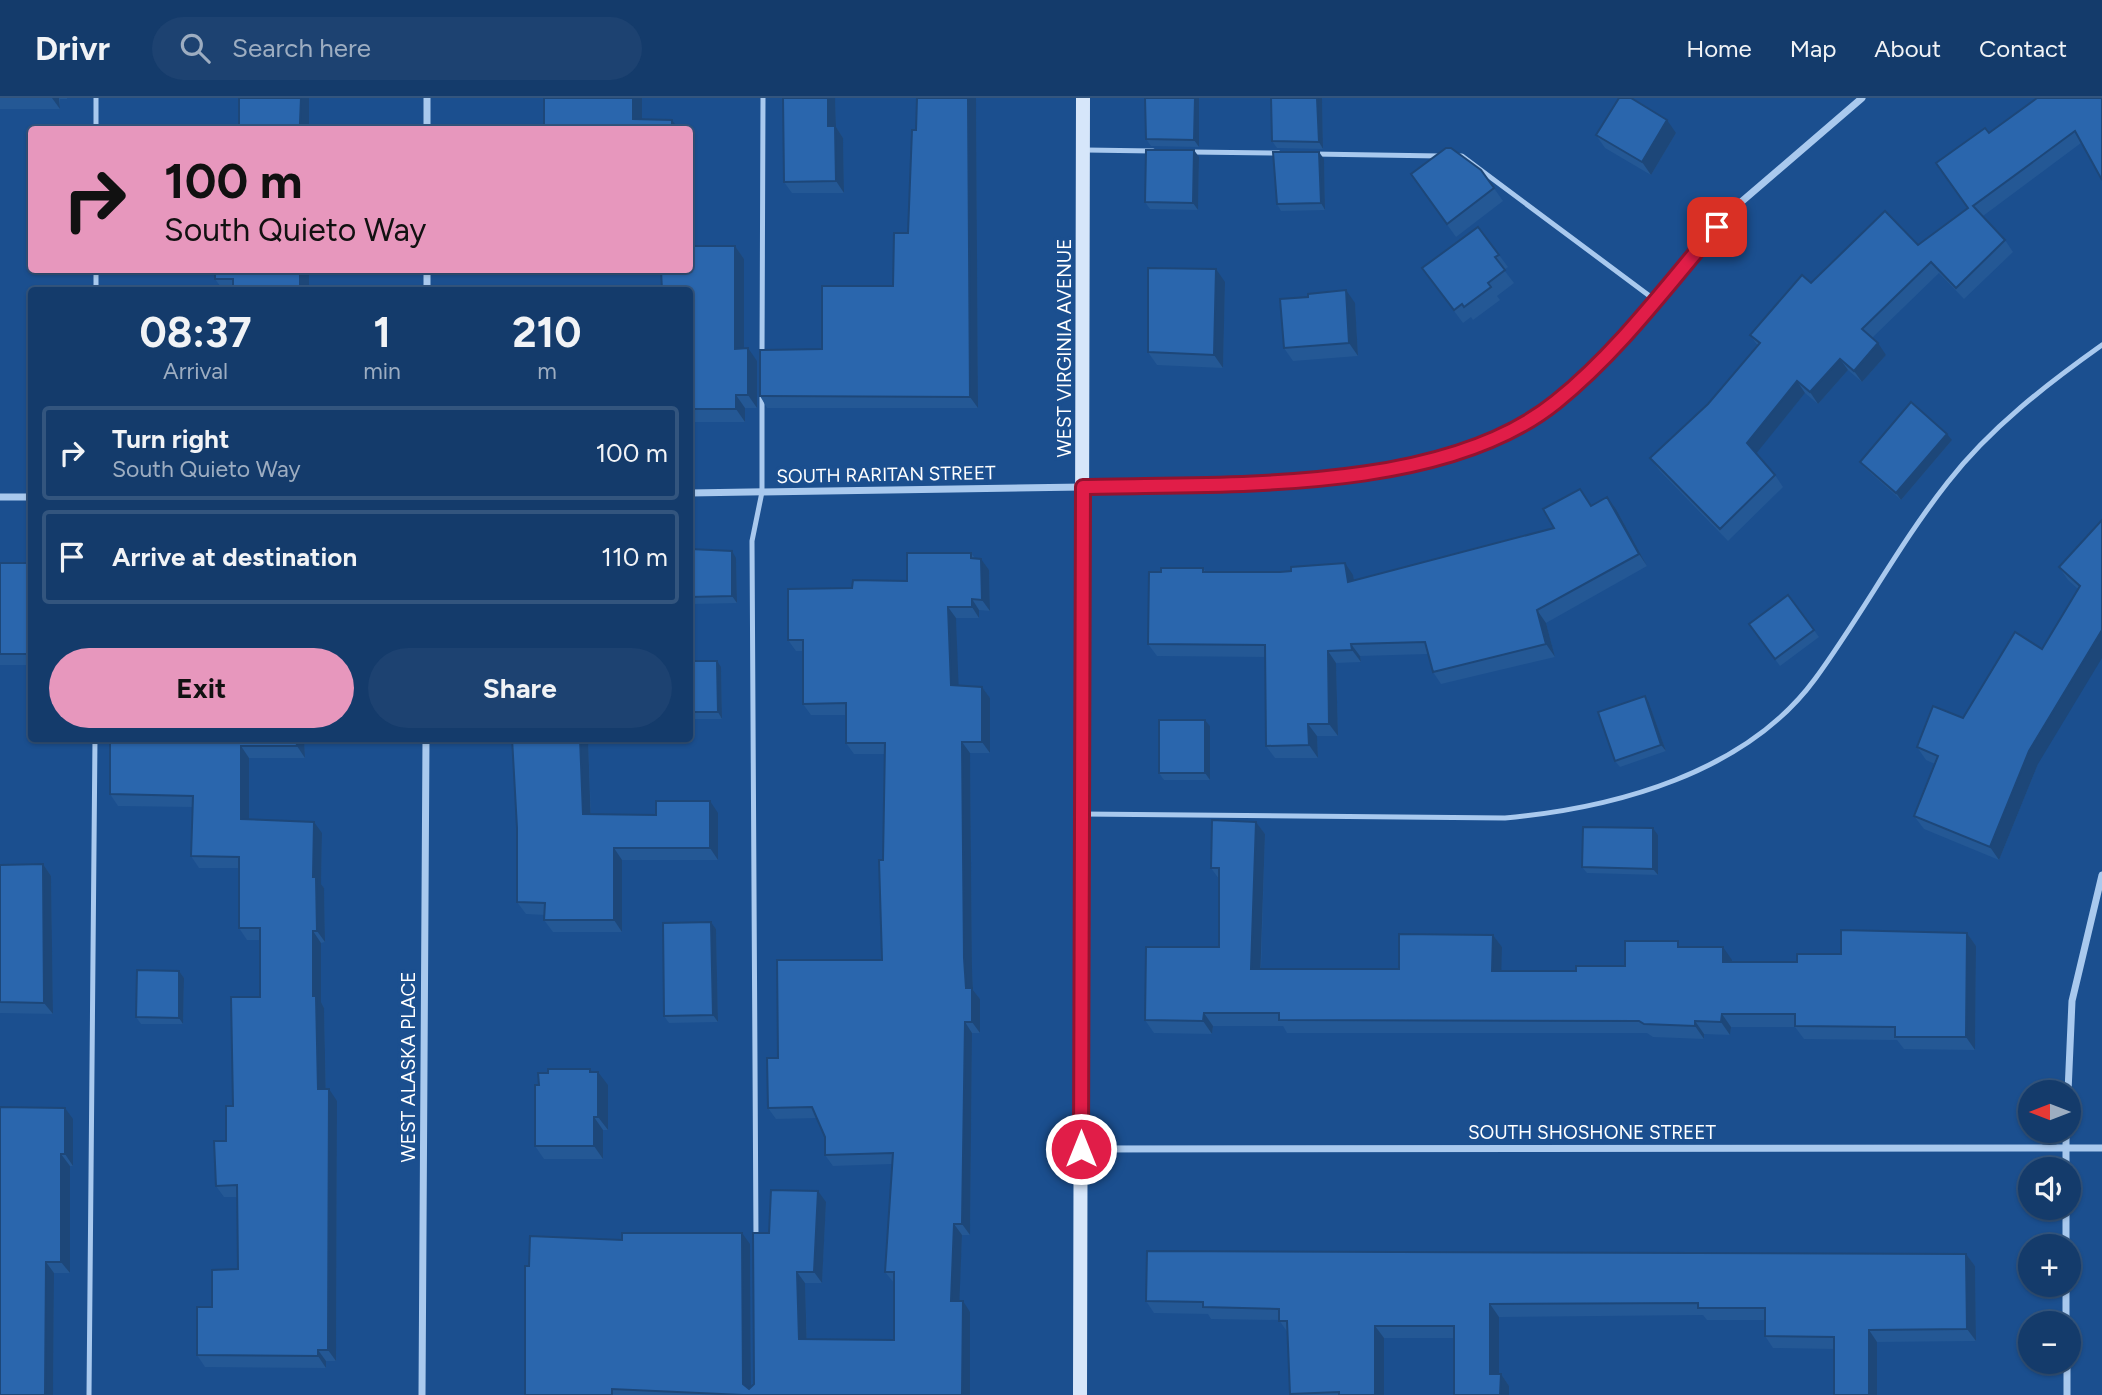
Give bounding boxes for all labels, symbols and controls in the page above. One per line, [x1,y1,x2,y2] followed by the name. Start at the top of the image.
[152,17,642,80] search box
[35,29,110,68] text: Drivr
[176,29,214,67] icon: search
[232,32,371,64] text: Search here
[1686,34,1752,63] text: Home
[1790,34,1836,63] text: Map
[1874,34,1941,63] text: About
[1979,34,2067,63] text: Contact
[164,151,303,210] text: 100 m
[49,154,140,245] icon: right
[1687,197,1747,257] pin
[1698,208,1736,246] icon: arrive
[164,211,426,249] text: South Quieto Way
[1053,238,1076,458] street label: WEST VIRGINIA AVENUE
[139,307,252,358] text: 08:37
[373,307,391,358] text: 1
[512,307,582,358] text: 210
[163,357,228,385] text: Arrival
[363,357,401,385] text: min
[537,357,557,385] text: m
[112,423,229,455] text: Turn right
[53,434,91,472] icon: right
[595,437,668,469] text: 100 m
[112,455,301,483] text: South Quieto Way
[776,461,996,488] street label: SOUTH RARITAN STREET
[53,538,91,576] icon: arrive
[112,541,357,573] text: Arrive at destination
[601,541,668,573] text: 110 m
[49,648,354,728] button: Exit
[368,648,672,728] button: Share
[397,971,420,1163] street label: WEST ALASKA PLACE
[2018,1080,2081,1143] north arrow
[2018,1080,2081,1374] map controls
[1044,1112,1118,1186] position arrow
[1468,1121,1717,1144] street label: SOUTH SHOSHONE STREET
[2018,1157,2081,1220] button: sound
[2018,1234,2081,1297] button: +
[2018,1311,2081,1374] button: −

